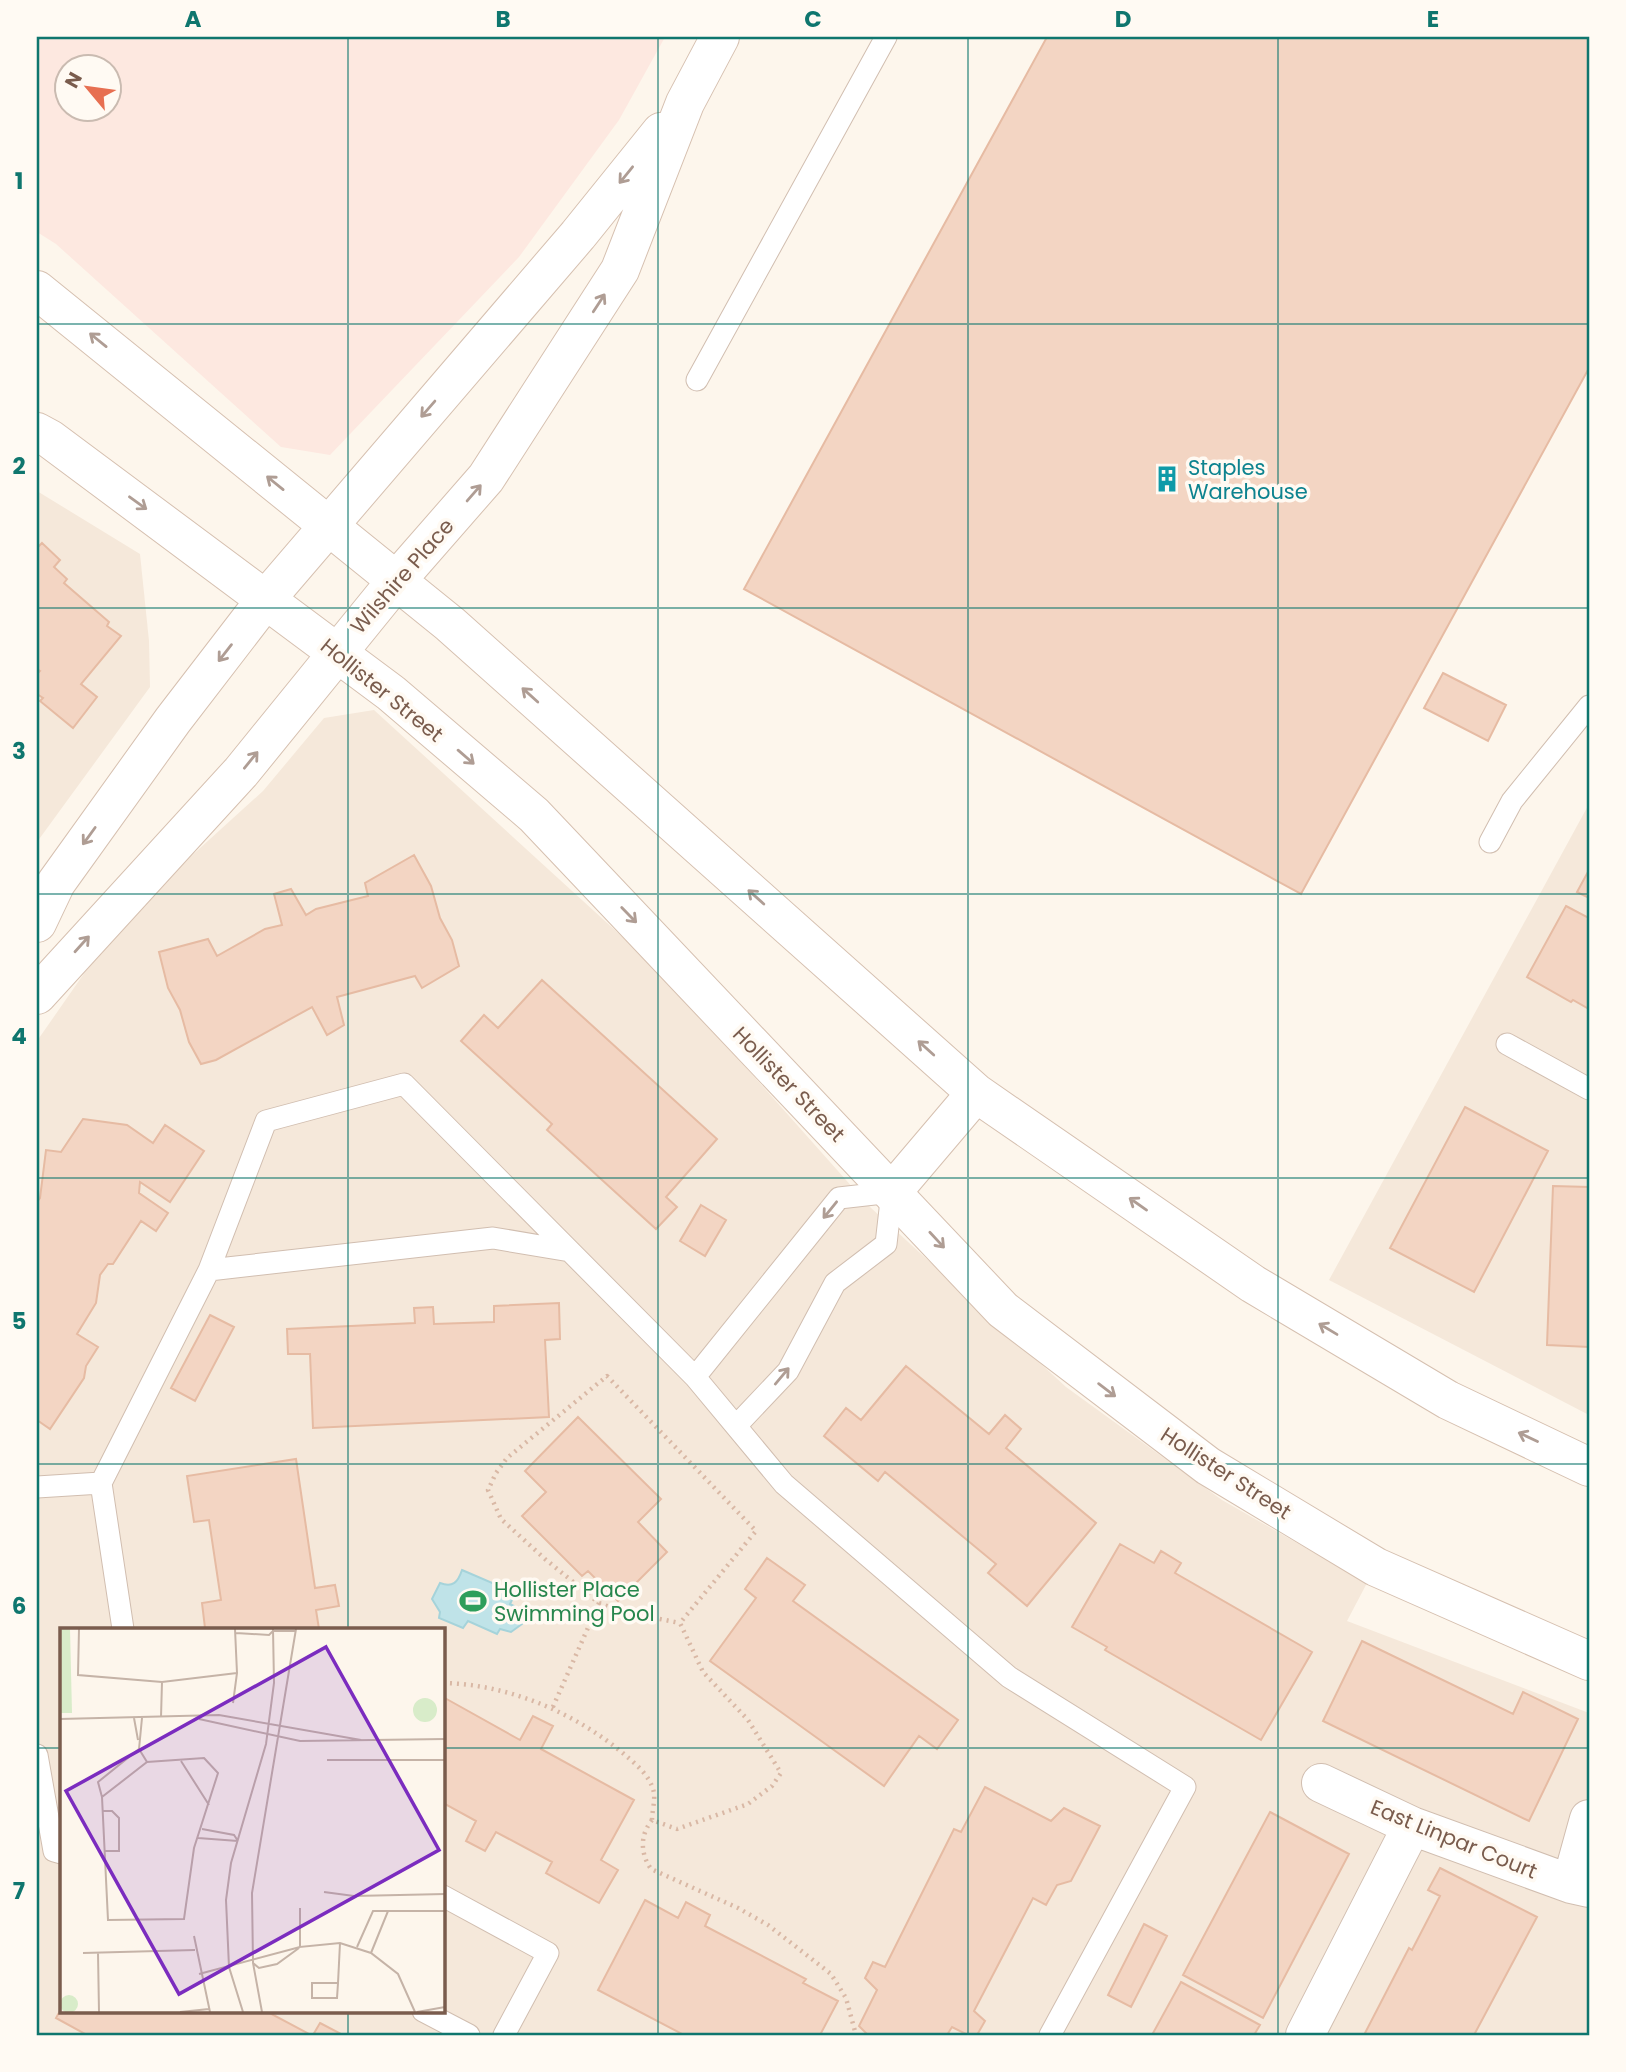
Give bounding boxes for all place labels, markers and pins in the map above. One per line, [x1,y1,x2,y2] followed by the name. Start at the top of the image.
[1188,453,1308,506] place label: Staples Warehouse
[1152,464,1182,494] building icon: Staples Warehouse
[494,1575,655,1628] place label: Hollister Place Swimming Pool
[458,1586,488,1616] sports icon: Hollister Place Swimming Pool

